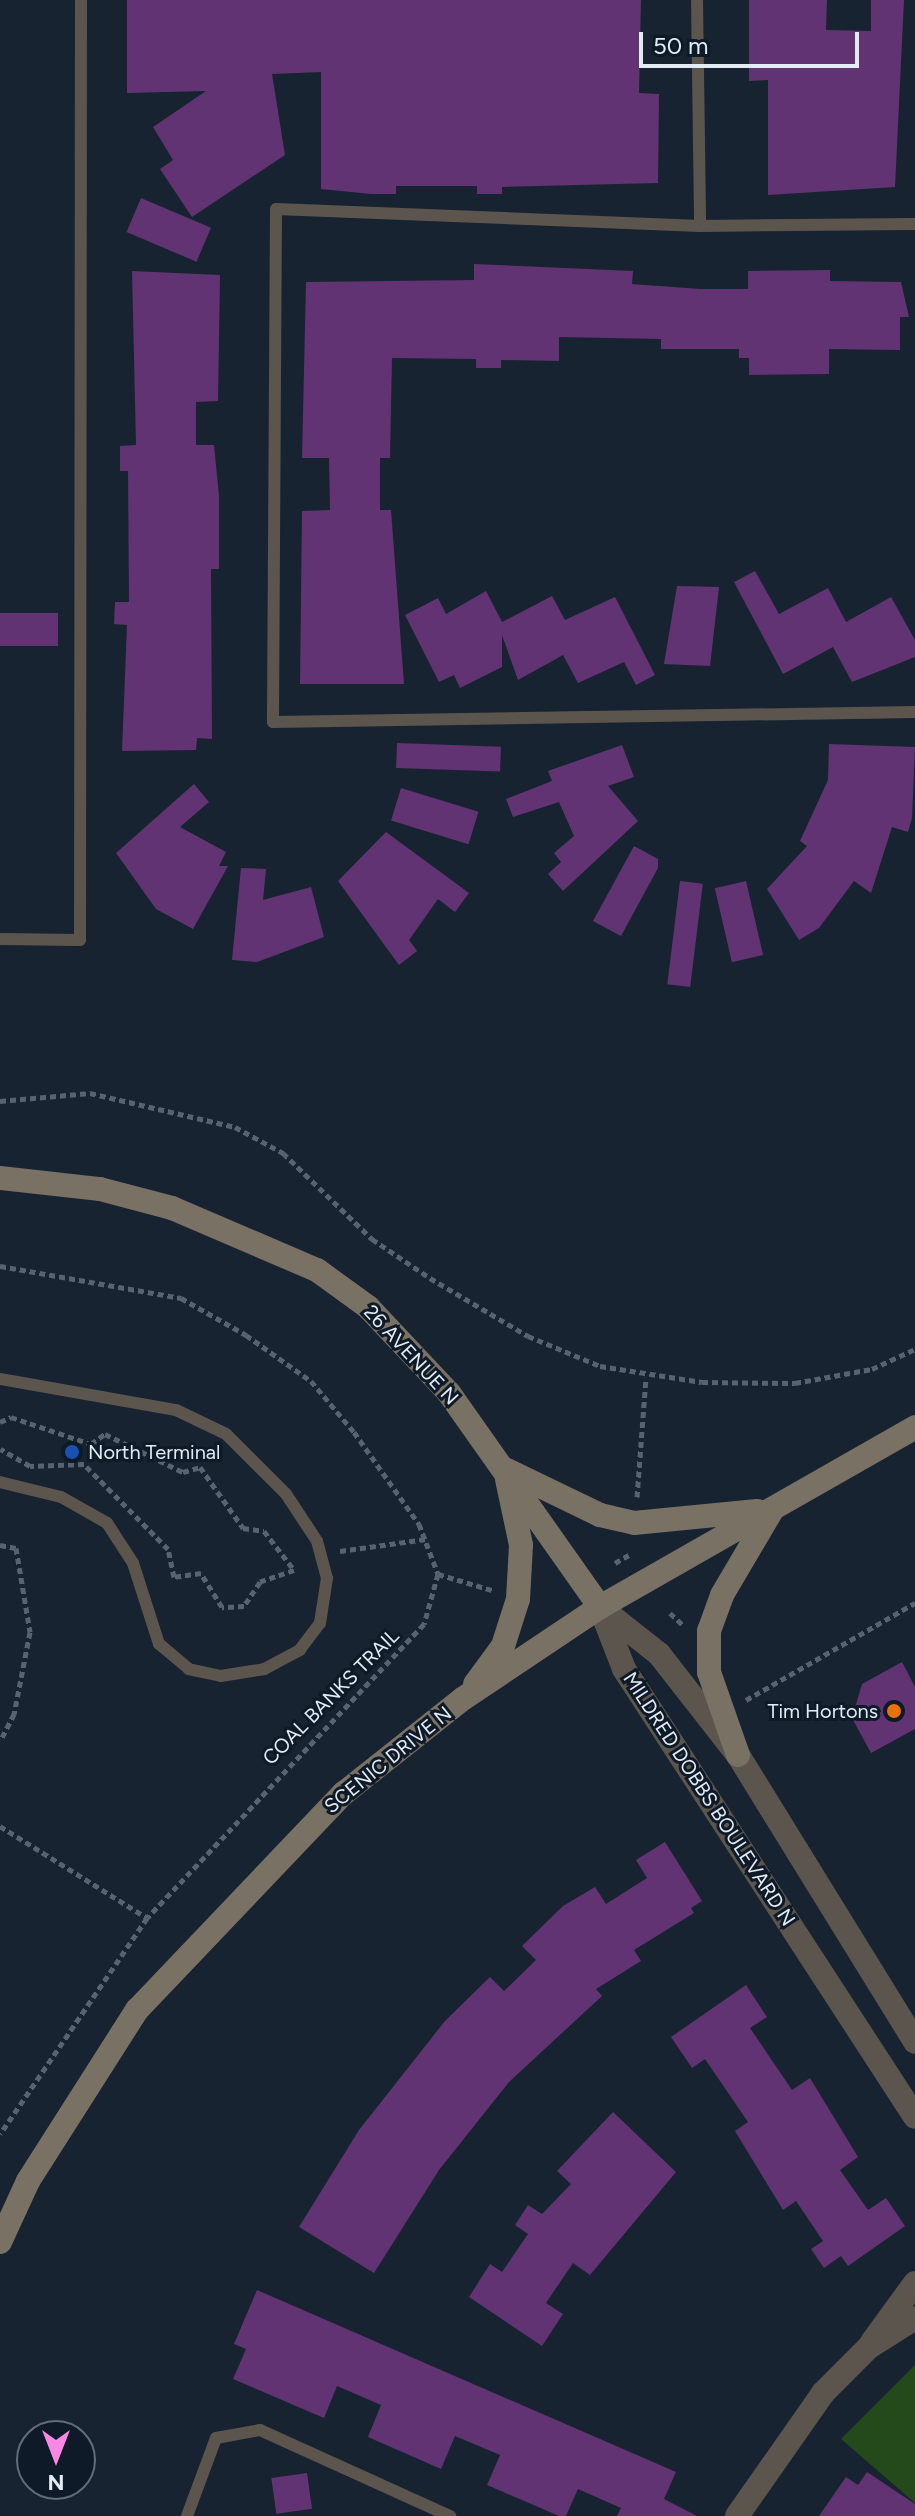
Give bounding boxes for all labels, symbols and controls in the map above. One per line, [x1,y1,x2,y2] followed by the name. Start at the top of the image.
[643,16,863,66] scale bar
[653,31,709,60] text: 50 m
[359,1300,463,1410] street label: 26 AVENUE N
[88,1440,220,1464] place label: North Terminal
[63,1443,81,1461] marker: North Terminal
[258,1624,404,1770] street label: COAL BANKS TRAIL
[618,1668,800,1930] street label: MILDRED DOBBS BOULEVARD N
[767,1699,878,1723] place label: Tim Hortons
[320,1701,456,1819] street label: SCENIC DRIVE N
[885,1702,903,1720] marker: Tim Hortons
[16,2420,96,2500] north arrow
[48,2469,65,2496] text: N

